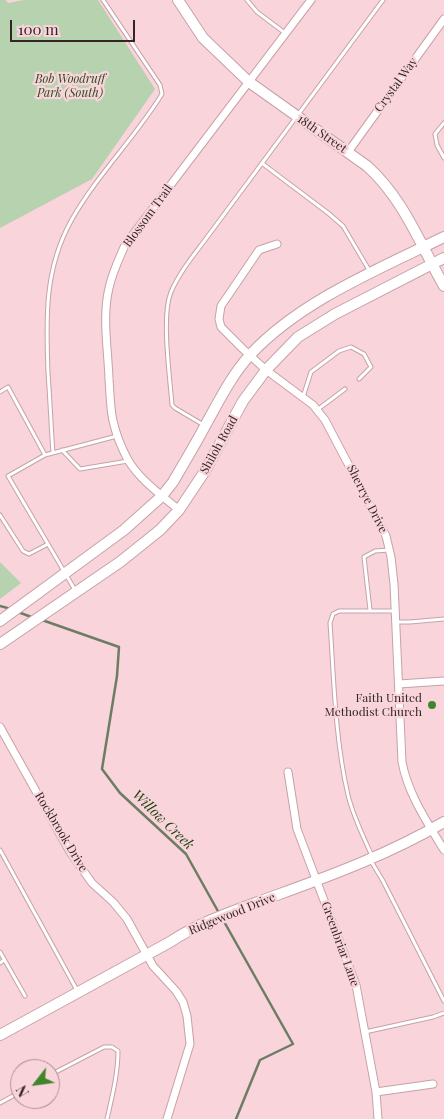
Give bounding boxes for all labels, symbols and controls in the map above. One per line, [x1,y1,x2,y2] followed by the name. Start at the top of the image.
[12,10,138,42] scale bar
[18,19,59,39] text: 100 m
[371,55,421,115] street label: Crystal Way
[35,72,105,100] park label: Bob Woodruff Park (South)
[294,112,350,156] street label: 18th Street
[120,182,176,250] street label: Blossom Trail
[197,413,241,477] street label: Shiloh Road
[344,462,390,536] street label: Sherrye Drive
[324,691,422,719] place label: Faith United Methodist Church
[426,699,438,711] marker: Faith United Methodist Church
[129,786,197,854] water label: Willow Creek
[32,790,90,874] street label: Rockbrook Drive
[187,890,277,938] street label: Ridgewood Drive
[318,900,362,988] street label: Greenbriar Lane
[10,1059,60,1109] north arrow
[12,1082,33,1100] text: N

